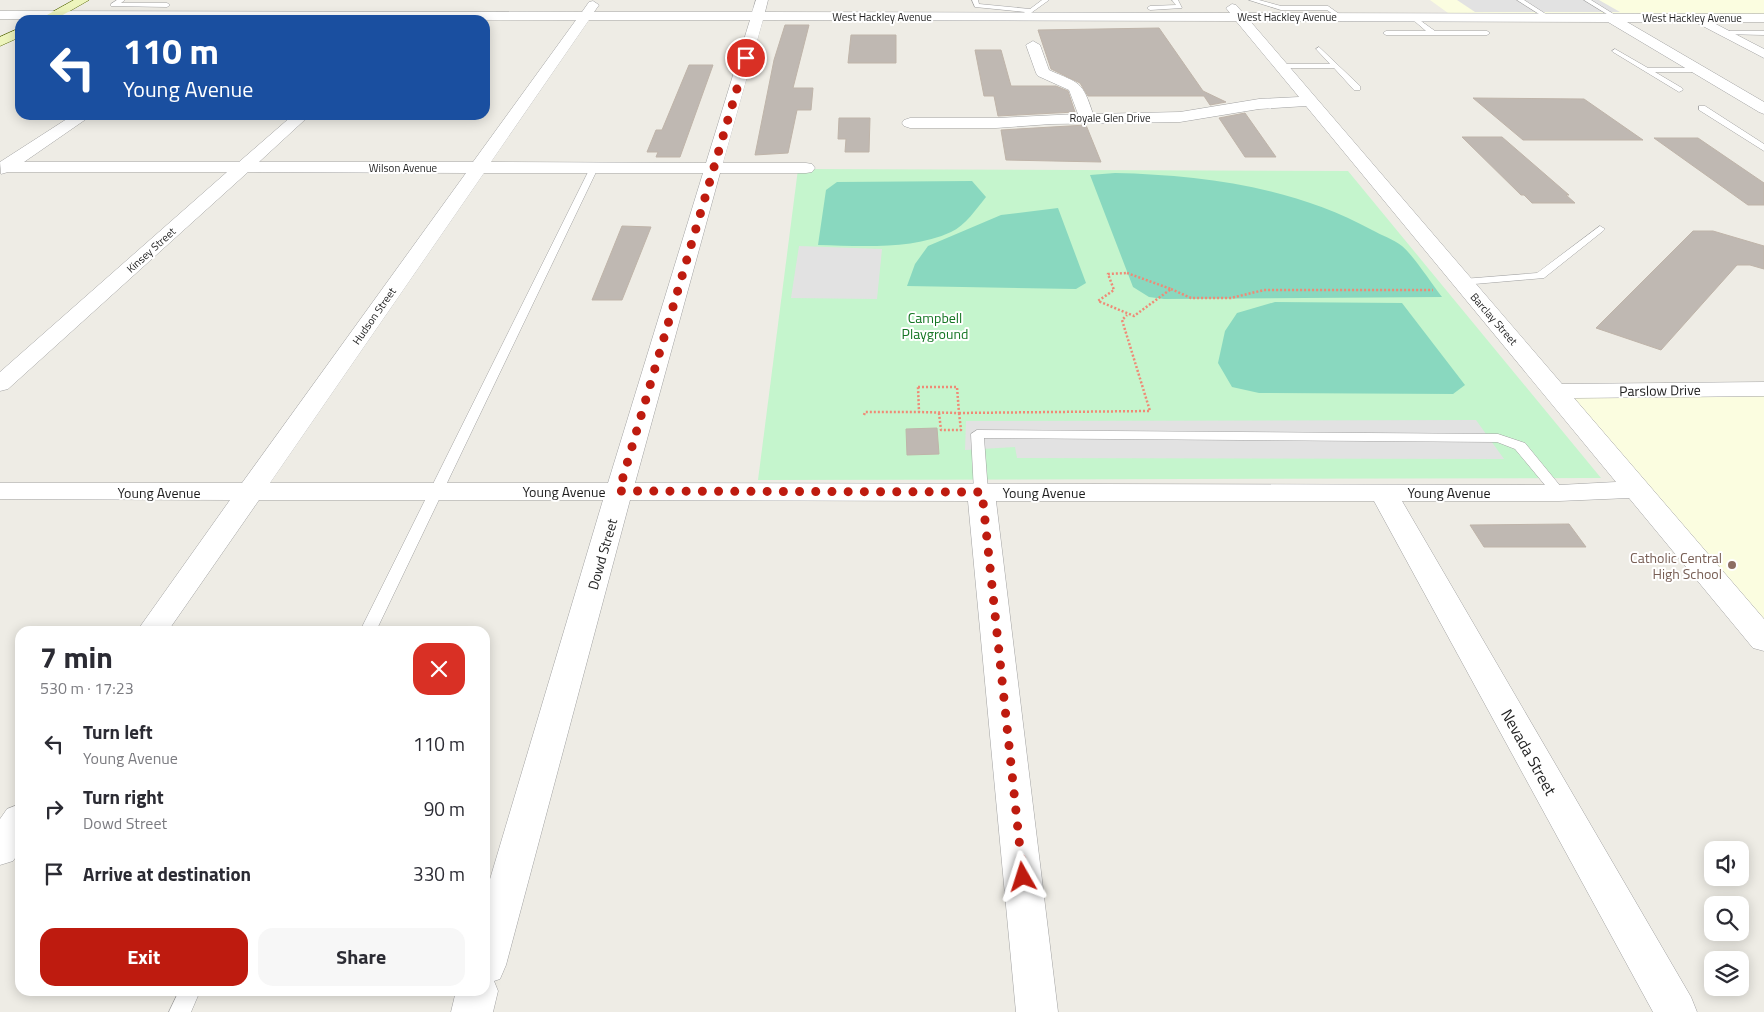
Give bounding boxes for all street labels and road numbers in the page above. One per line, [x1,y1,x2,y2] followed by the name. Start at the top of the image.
[832,9,932,25] street label: West Hackley Avenue
[1237,9,1337,25] street label: West Hackley Avenue
[1642,10,1742,26] street label: West Hackley Avenue
[1070,110,1151,126] street label: Royale Glen Drive
[369,160,438,176] street label: Wilson Avenue
[123,223,179,276] street label: Kinsey Street
[348,284,400,348] street label: Hudson Street
[1467,289,1521,349] street label: Barclay Street
[1619,379,1701,401] street label: Parslow Drive
[523,481,605,502] street label: Young Avenue
[118,482,200,503] street label: Young Avenue
[1003,482,1085,503] street label: Young Avenue
[1408,482,1490,503] street label: Young Avenue
[582,516,622,592] street label: Dowd Street
[1495,704,1563,800] street label: Nevada Street

